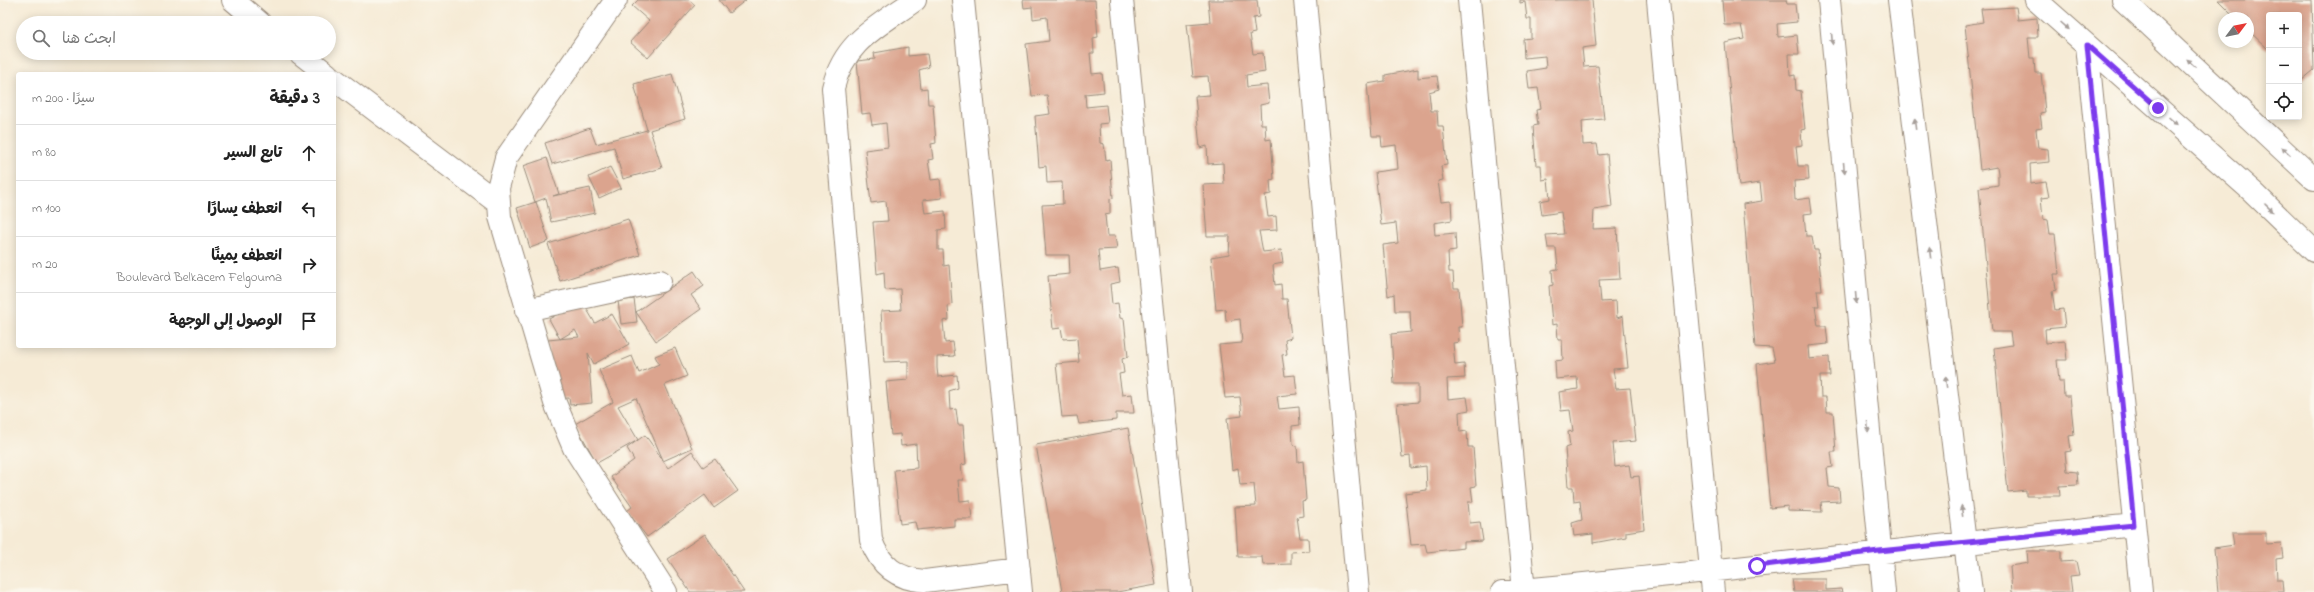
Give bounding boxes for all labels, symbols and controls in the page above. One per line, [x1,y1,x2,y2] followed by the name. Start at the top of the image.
[2218,12,2254,48] north arrow
[2266,12,2302,120] map controls
[2266,12,2302,48] button: +
[16,16,336,60] search box
[2060,21,2070,30] one-way arrow
[30,27,52,49] icon: search
[62,28,116,50] text: ابحث هنا
[1829,33,1836,45] one-way arrow
[2266,48,2302,84] button: −
[2186,58,2196,68] one-way arrow
[2266,84,2302,120] button: locate
[270,86,320,111] text: 3 دقيقة
[32,89,95,108] text: سيرًا · 200 m
[2149,99,2167,117] route end
[2167,117,2178,126] one-way arrow
[1911,118,1918,130] one-way arrow
[225,142,282,164] text: تابع السير
[298,142,320,164] icon: ahead
[32,143,56,162] text: 80 m
[2281,146,2291,156] one-way arrow
[1841,162,1847,174] one-way arrow
[207,198,282,220] text: انعطف يسارًا
[298,198,320,220] icon: left
[32,199,61,218] text: 100 m
[2264,203,2274,213] one-way arrow
[211,245,282,267] text: انعطف يمينًا
[1927,247,1934,259] one-way arrow
[298,254,320,276] icon: right
[32,255,57,274] text: 20 m
[117,268,282,287] text: Boulevard Belkacem Felgouma
[1853,292,1859,304] one-way arrow
[169,310,282,332] text: الوصول إلى الوجهة
[298,310,320,332] icon: arrive
[1943,376,1949,389] one-way arrow
[1864,421,1871,433] one-way arrow
[1959,505,1965,518] one-way arrow
[1748,557,1766,575] route start

